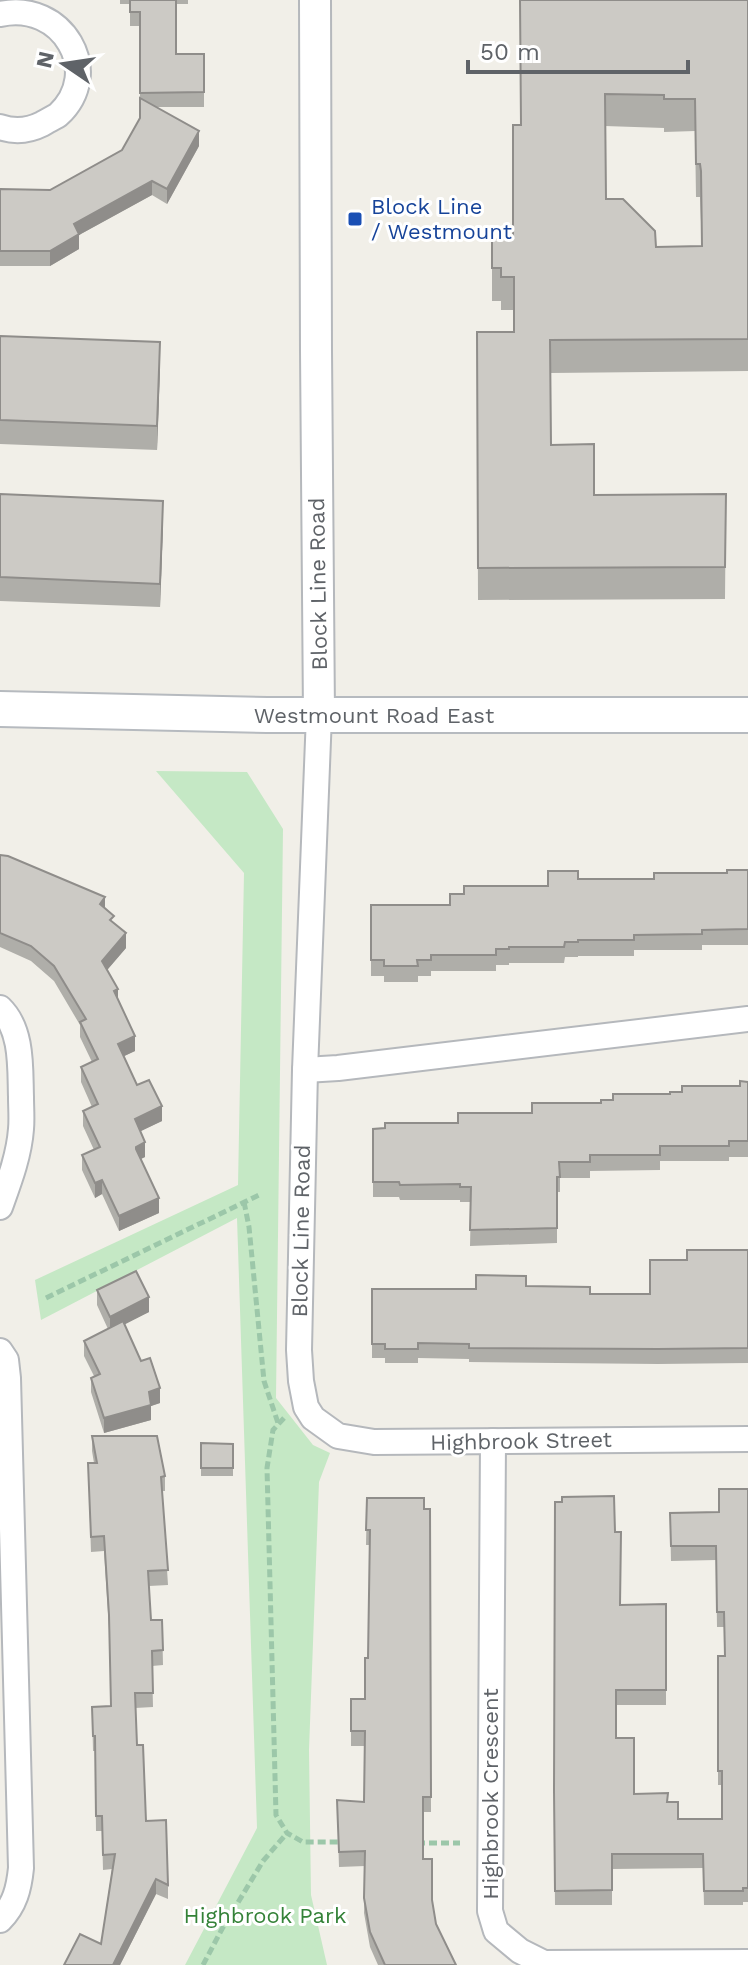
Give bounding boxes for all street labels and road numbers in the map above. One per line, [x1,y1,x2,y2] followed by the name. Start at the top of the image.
[304,497,332,671] street label: Block Line Road
[254,703,494,728] street label: Westmount Road East
[287,1144,315,1318] street label: Block Line Road
[430,1427,612,1455] street label: Highbrook Street
[478,1688,503,1900] street label: Highbrook Crescent

